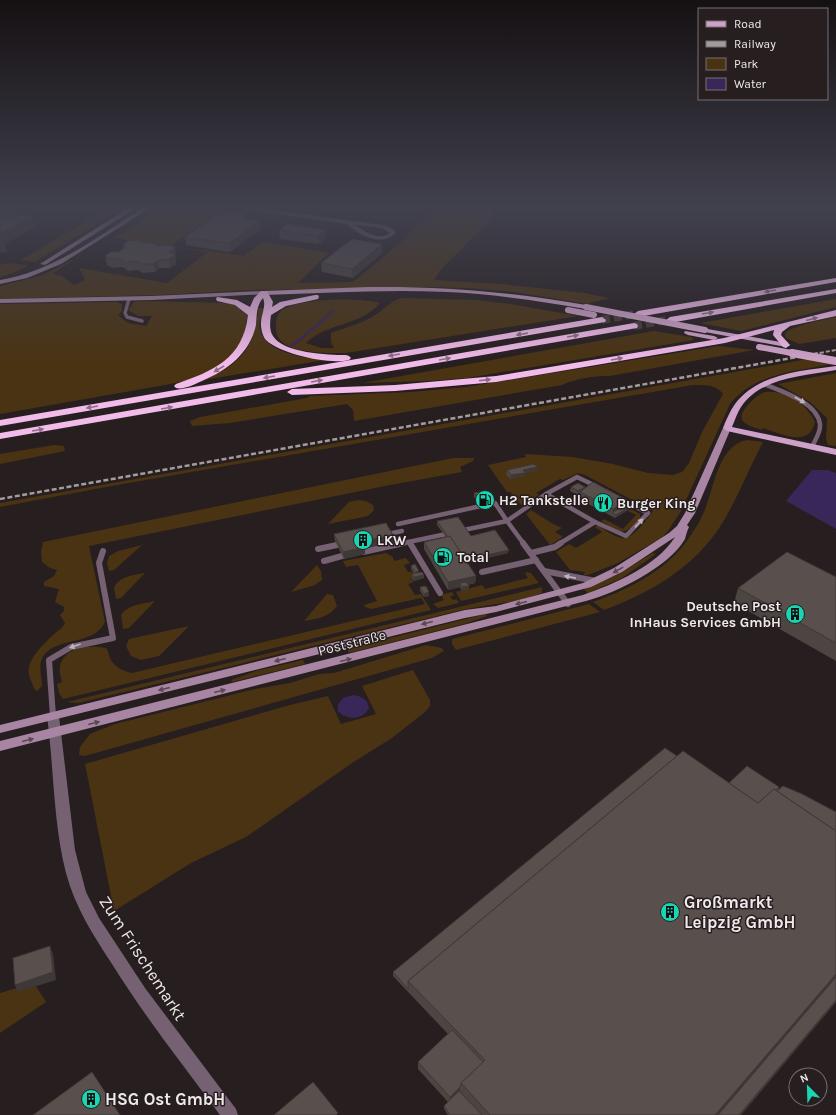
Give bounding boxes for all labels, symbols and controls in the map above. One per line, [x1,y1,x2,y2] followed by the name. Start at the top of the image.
[698,8,828,100] legend
[734,17,762,31] text: Road
[734,37,776,51] text: Railway
[734,57,759,71] text: Park
[734,77,767,91] text: Water
[764,288,776,294] one-way arrow
[702,310,714,316] one-way arrow
[806,316,818,322] one-way arrow
[516,331,528,337] one-way arrow
[567,333,579,339] one-way arrow
[388,353,400,359] one-way arrow
[438,356,451,362] one-way arrow
[611,356,623,362] one-way arrow
[213,366,225,373] one-way arrow
[263,374,275,380] one-way arrow
[479,377,491,383] one-way arrow
[310,378,323,384] one-way arrow
[794,397,806,404] one-way arrow
[86,404,98,410] one-way arrow
[160,404,173,410] one-way arrow
[32,427,45,433] one-way arrow
[474,489,496,511] fuel station icon: H2 Tankstelle
[499,492,588,509] place label: H2 Tankstelle
[592,492,614,514] restaurant icon: Burger King
[617,495,695,512] place label: Burger King
[634,518,644,528] one-way arrow
[352,529,374,551] building icon: LKW
[377,532,407,549] place label: LKW
[432,546,454,568] fuel station icon: Total
[457,549,489,566] place label: Total
[612,567,624,573] one-way arrow
[564,574,576,580] one-way arrow
[630,598,781,631] place label: Deutsche Post InHaus Services GmbH
[515,600,528,606] one-way arrow
[784,603,806,625] building icon: Deutsche Post InHaus Services GmbH
[421,621,433,627] one-way arrow
[316,626,388,660] street label: Poststraße
[68,643,80,649] one-way arrow
[274,657,286,663] one-way arrow
[340,657,352,663] one-way arrow
[158,686,170,692] one-way arrow
[214,688,226,694] one-way arrow
[88,720,100,726] one-way arrow
[22,736,34,742] one-way arrow
[95,892,191,1024] street label: Zum Frischemarkt
[684,892,796,932] place label: Großmarkt Leipzig GmbH
[659,901,681,923] building icon: Großmarkt Leipzig GmbH
[788,1067,828,1107] north arrow
[798,1071,810,1086] text: N
[80,1088,102,1110] building icon: HSG Ost GmbH
[105,1089,225,1109] place label: HSG Ost GmbH

